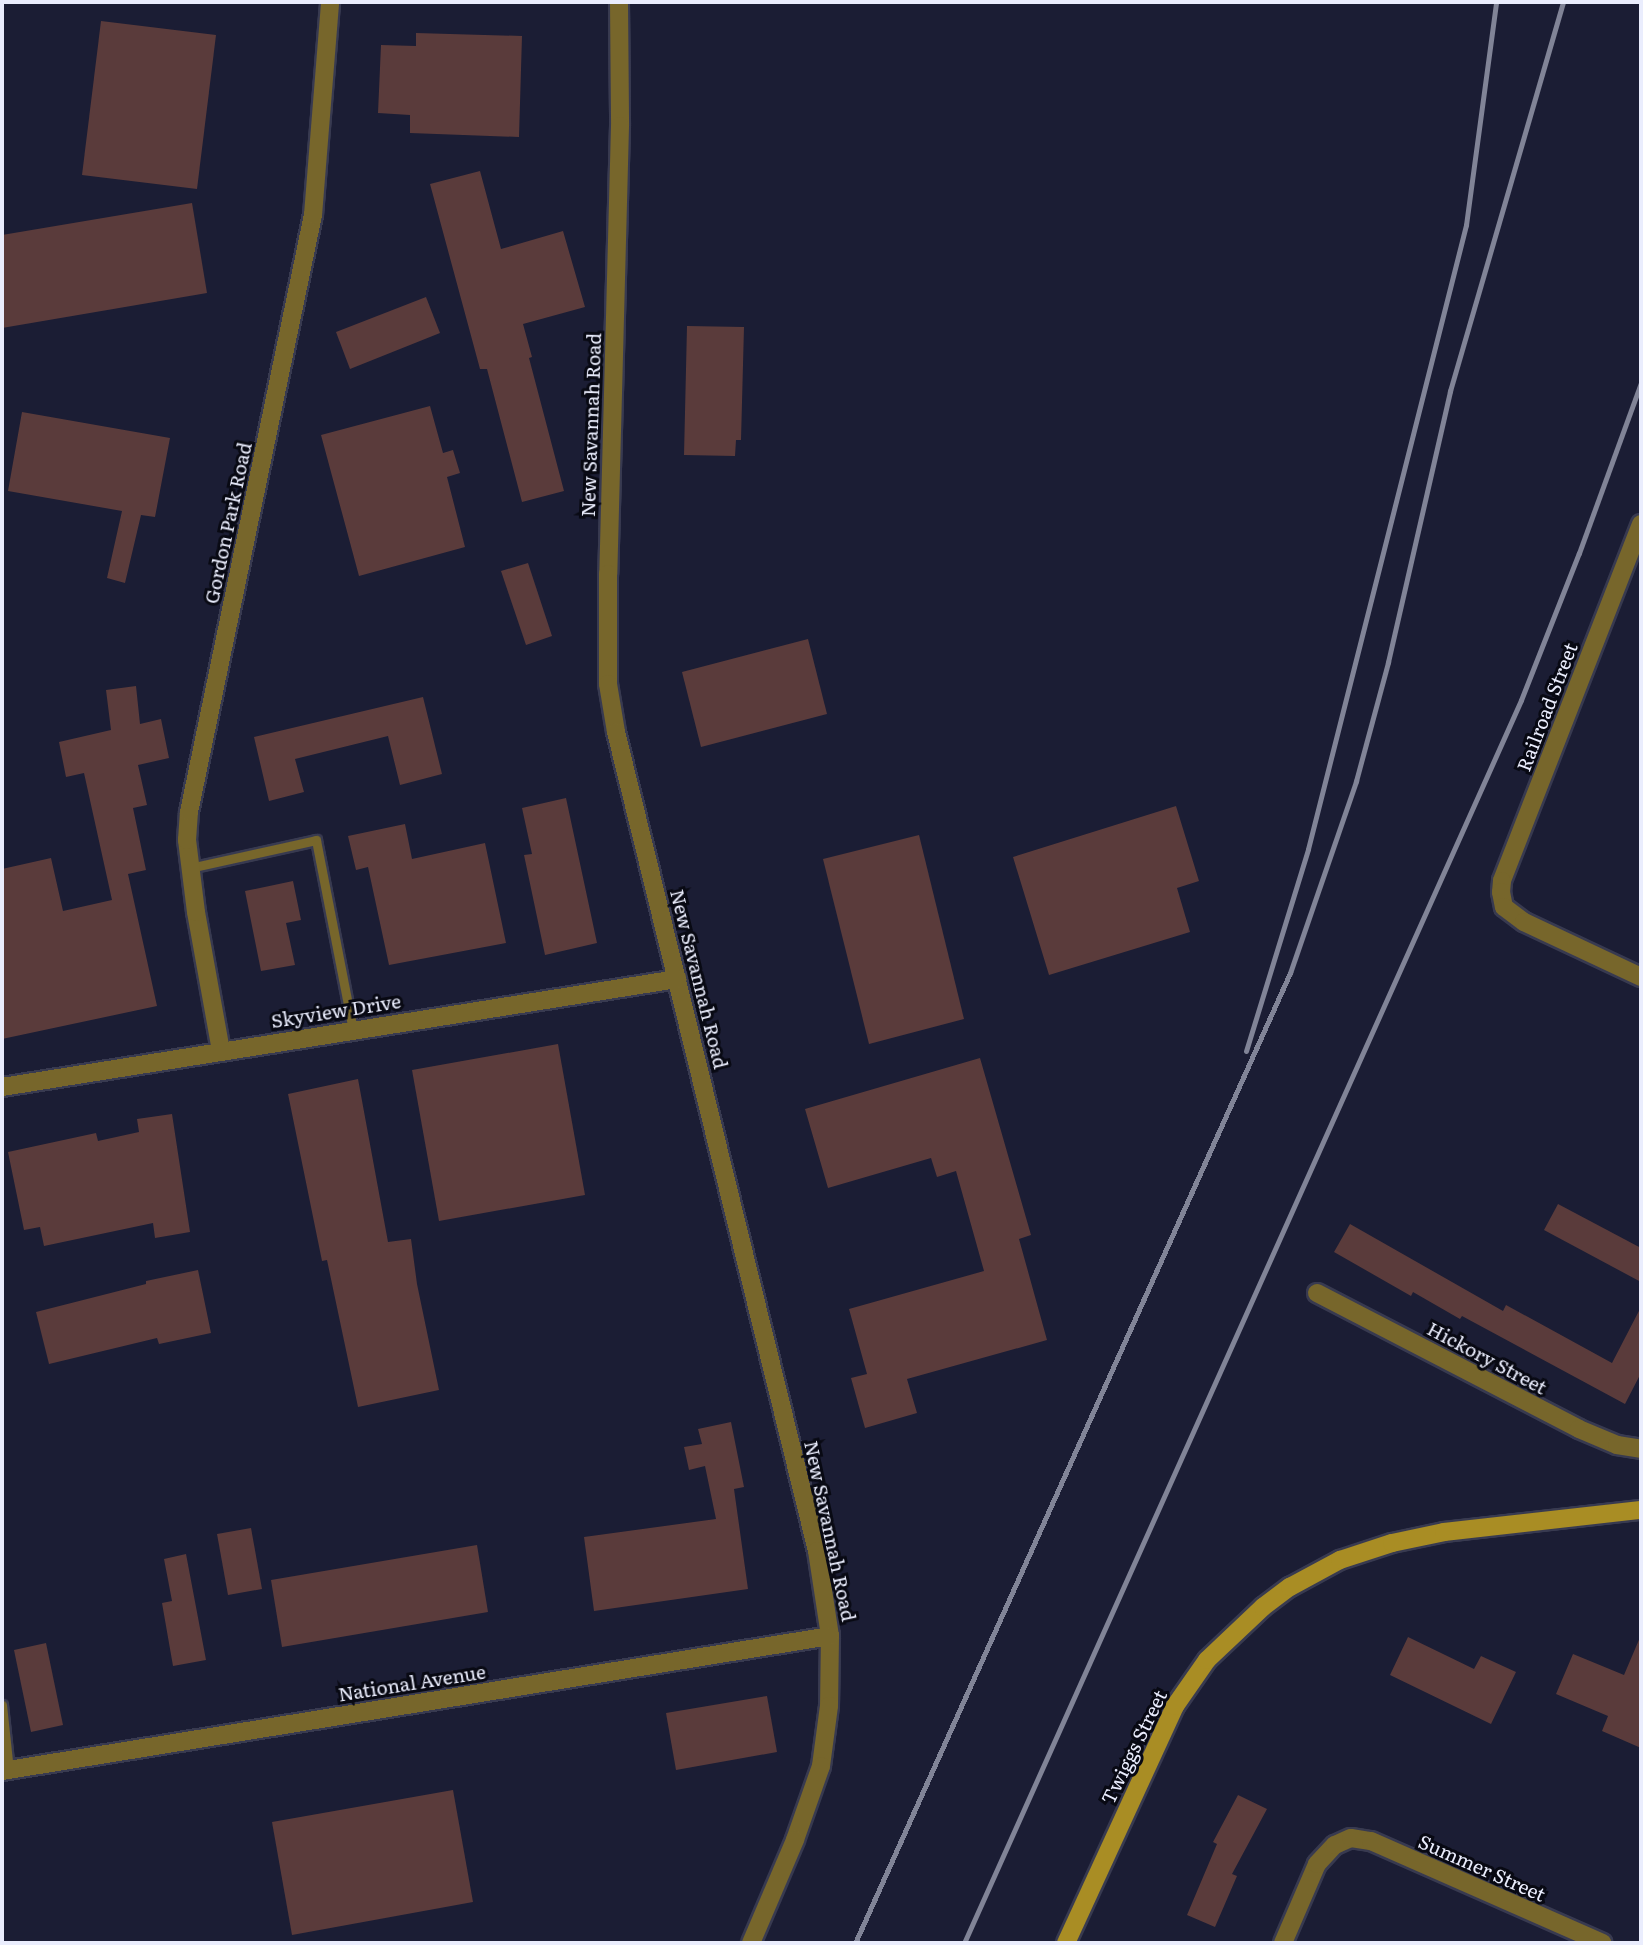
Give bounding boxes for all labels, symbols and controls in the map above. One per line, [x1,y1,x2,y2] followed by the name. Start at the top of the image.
[576,333,606,517] street label: New Savannah Road
[200,440,256,606] street label: Gordon Park Road
[1512,639,1582,775] street label: Railroad Street
[666,887,732,1071] street label: New Savannah Road
[269,989,403,1033] street label: Skyview Drive
[1423,1317,1551,1399] street label: Hickory Street
[800,1439,860,1623] street label: New Savannah Road
[337,1660,487,1706] street label: National Avenue
[1097,1686,1171,1808] street label: Twiggs Street
[1415,1830,1549,1906] street label: Summer Street

